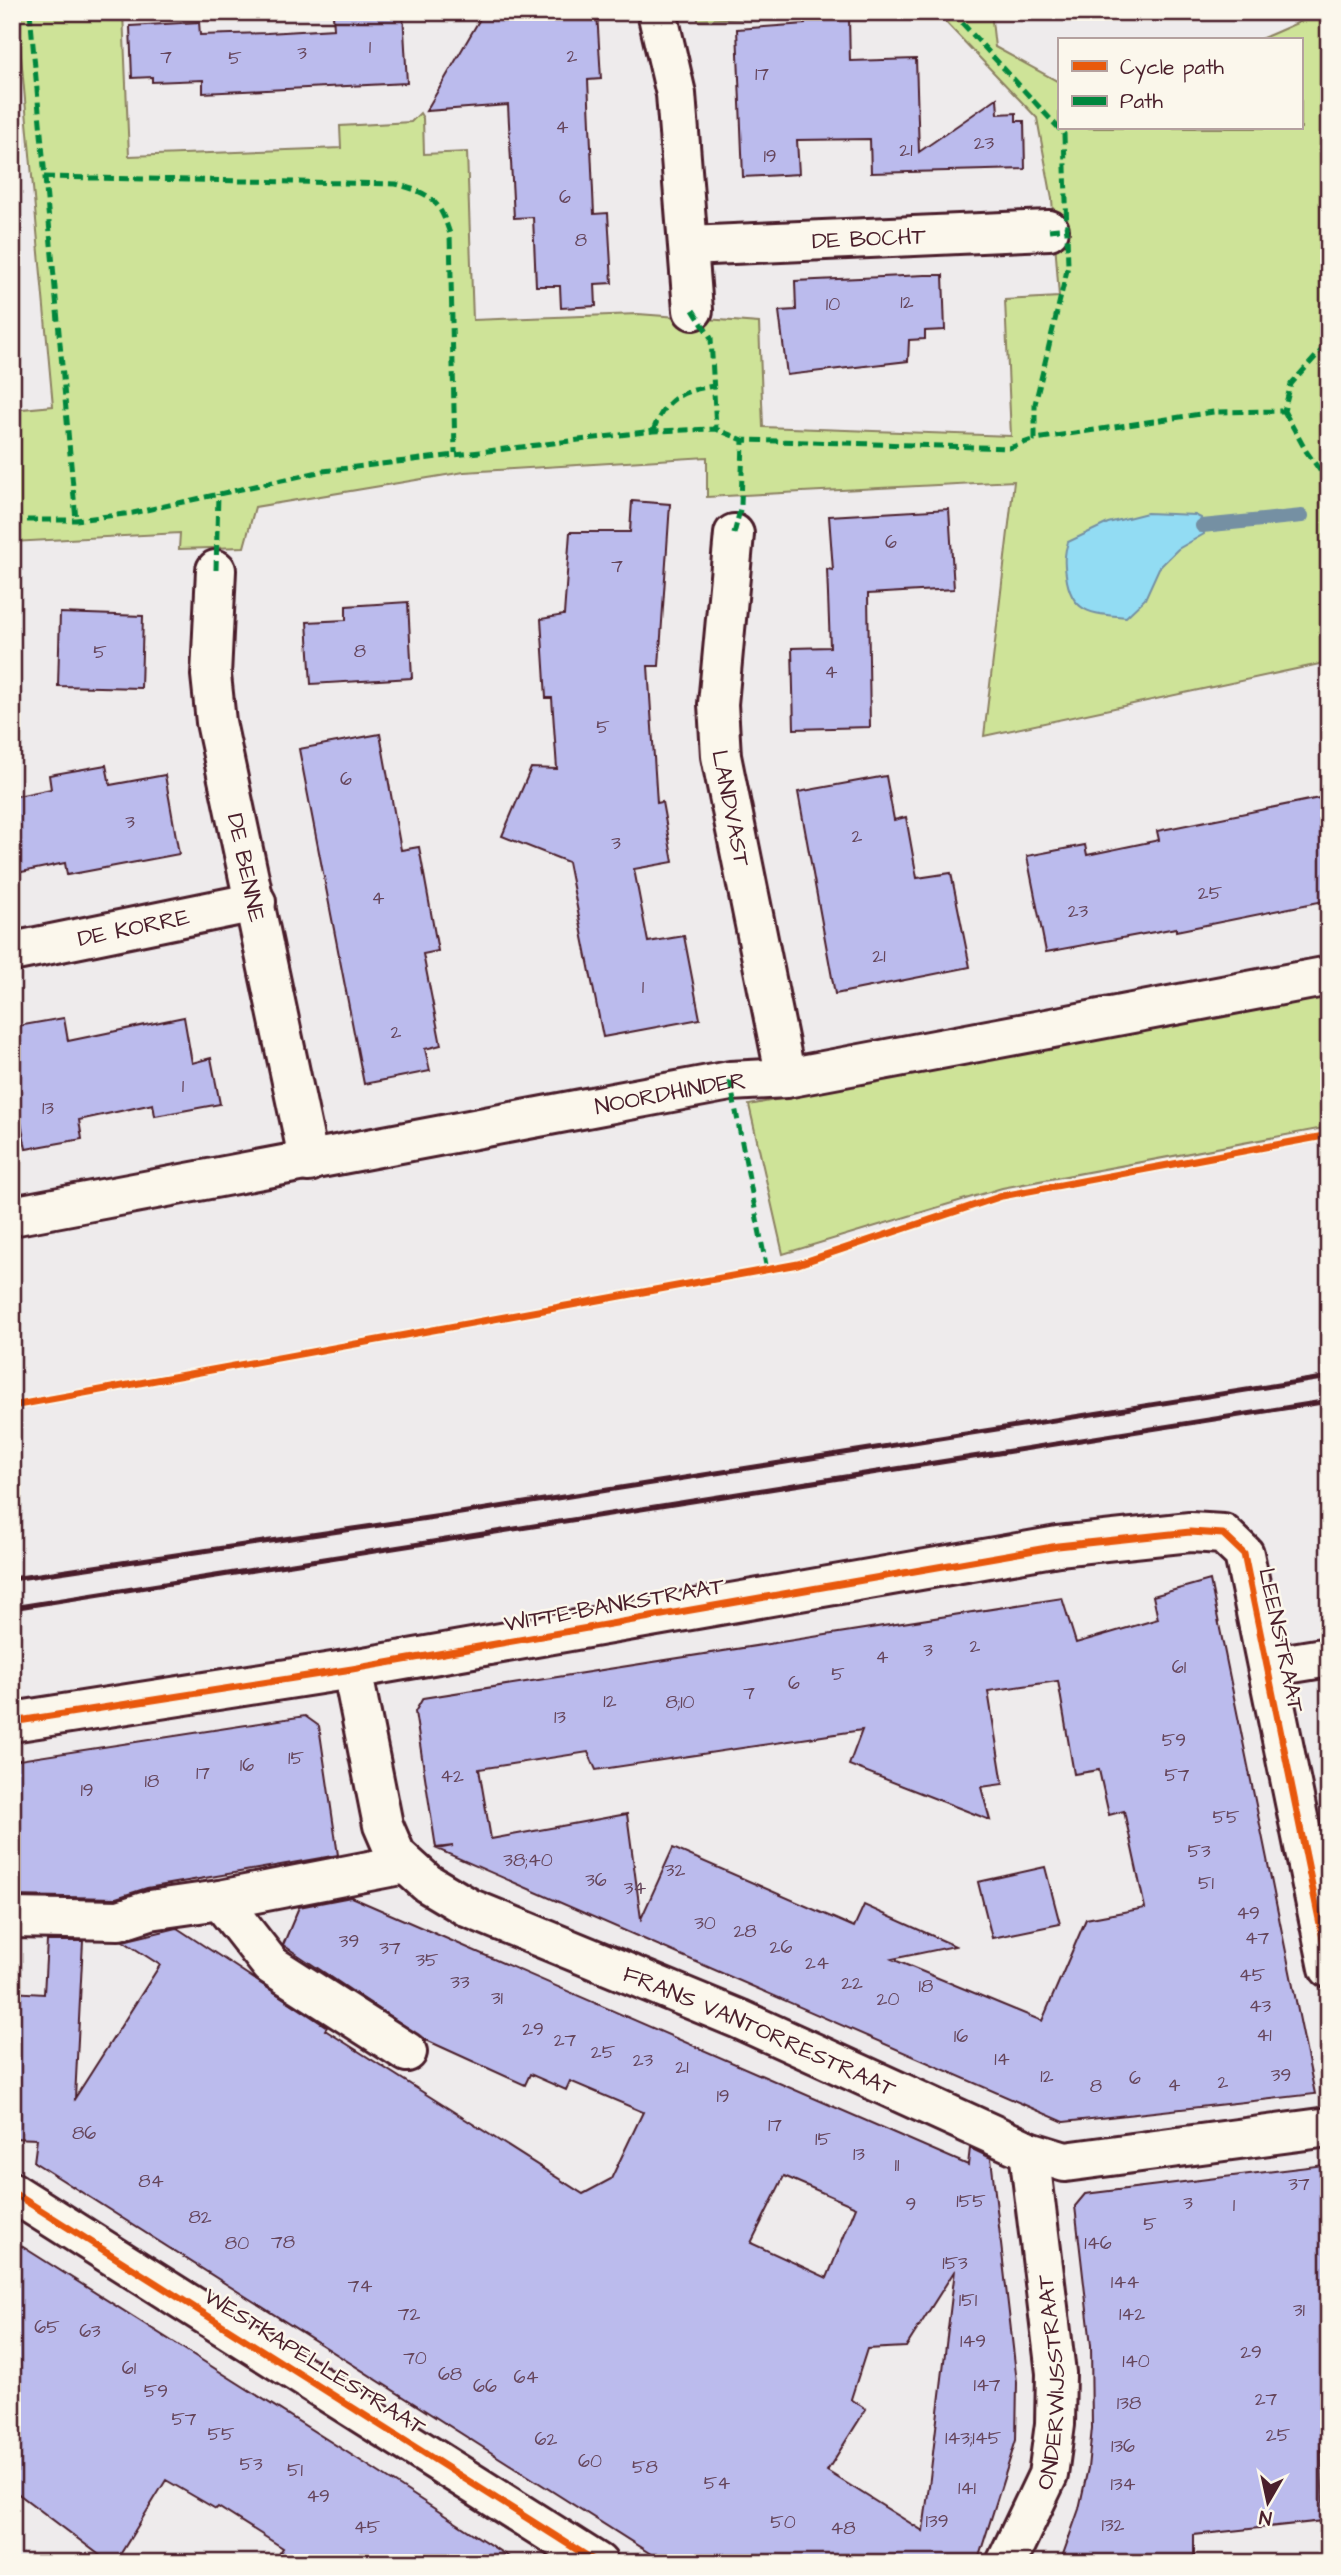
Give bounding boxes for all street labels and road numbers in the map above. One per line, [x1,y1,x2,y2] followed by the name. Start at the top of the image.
[811,220,927,258] street label: DE BOCHT
[703,747,758,870] street label: LANDVAST
[219,810,273,925] street label: DE BENNE
[75,901,193,955] street label: DE KORRE
[592,1065,747,1123] street label: NOORDHINDER
[1250,1565,1312,1716] street label: LEENSTRAAT
[501,1570,728,1640] street label: WITTE-BANKSTRAAT
[618,1958,901,2106] street label: FRANS VANTORRESTRAAT
[1028,2272,1073,2496] street label: ONDERWIJSSTRAAT
[197,2280,432,2444] street label: WESTKAPELLESTRAAT

